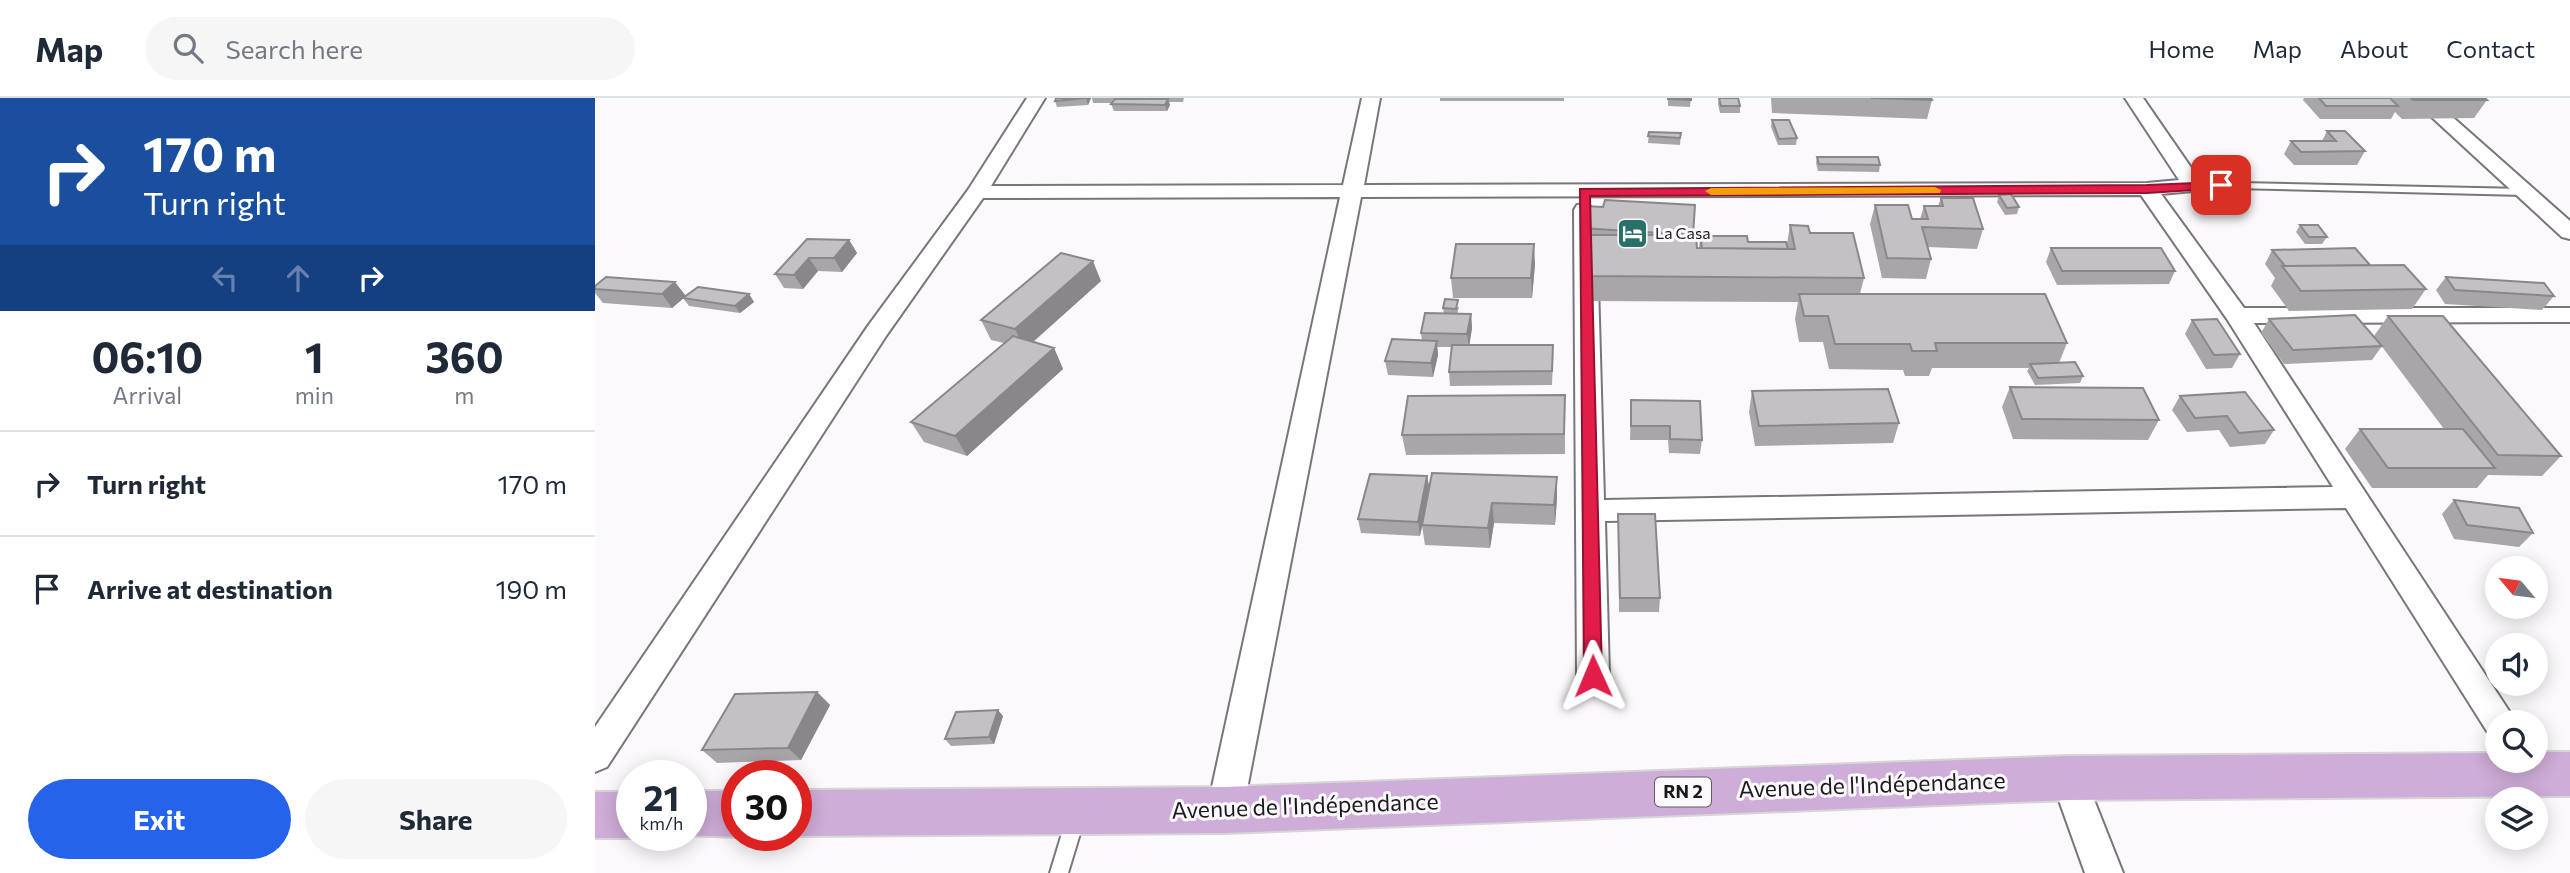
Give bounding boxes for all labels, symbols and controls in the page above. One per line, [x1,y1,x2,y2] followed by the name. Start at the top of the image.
[145,17,635,80] search box
[35,28,103,69] text: Map
[169,29,207,67] icon: search
[225,33,363,64] text: Search here
[2149,34,2215,63] text: Home
[2253,34,2302,63] text: Map
[2340,34,2408,63] text: About
[2446,34,2535,63] text: Contact
[143,122,276,182] text: 170 m
[28,126,119,217] icon: right
[2191,155,2251,215] pin
[2202,166,2240,204] icon: arrive
[143,182,286,222] text: Turn right
[1615,216,1649,250] hotel icon: La Casa
[1655,223,1711,242] place label: La Casa
[206,259,244,297] icon: left
[279,259,317,297] icon: ahead
[352,259,390,297] icon: right
[91,330,203,382] text: 06:10
[305,330,324,382] text: 1
[425,330,504,382] text: 360
[113,381,182,409] text: Arrival
[295,381,334,409] text: min
[454,381,474,409] text: m
[28,465,66,503] icon: right
[87,468,206,499] text: Turn right
[498,468,567,499] text: 170 m
[2485,556,2548,620] north arrow
[2485,556,2548,850] map controls
[28,570,66,608] icon: arrive
[87,573,333,604] text: Arrive at destination
[495,573,567,604] text: 190 m
[2485,633,2548,696] button: sound
[1556,639,1630,713] position arrow
[2485,710,2548,773] button: search
[721,760,812,851] speed limit sign: 30
[1738,765,2006,803] street label: Avenue de l'Indépendance
[644,775,679,818] text: 21
[1655,778,1711,806] road number: RN 2
[28,779,291,859] button: Exit
[305,779,567,859] button: Share
[1171,786,1439,824] street label: Avenue de l'Indépendance
[2485,787,2548,850] button: layers
[640,812,683,834] text: km/h

